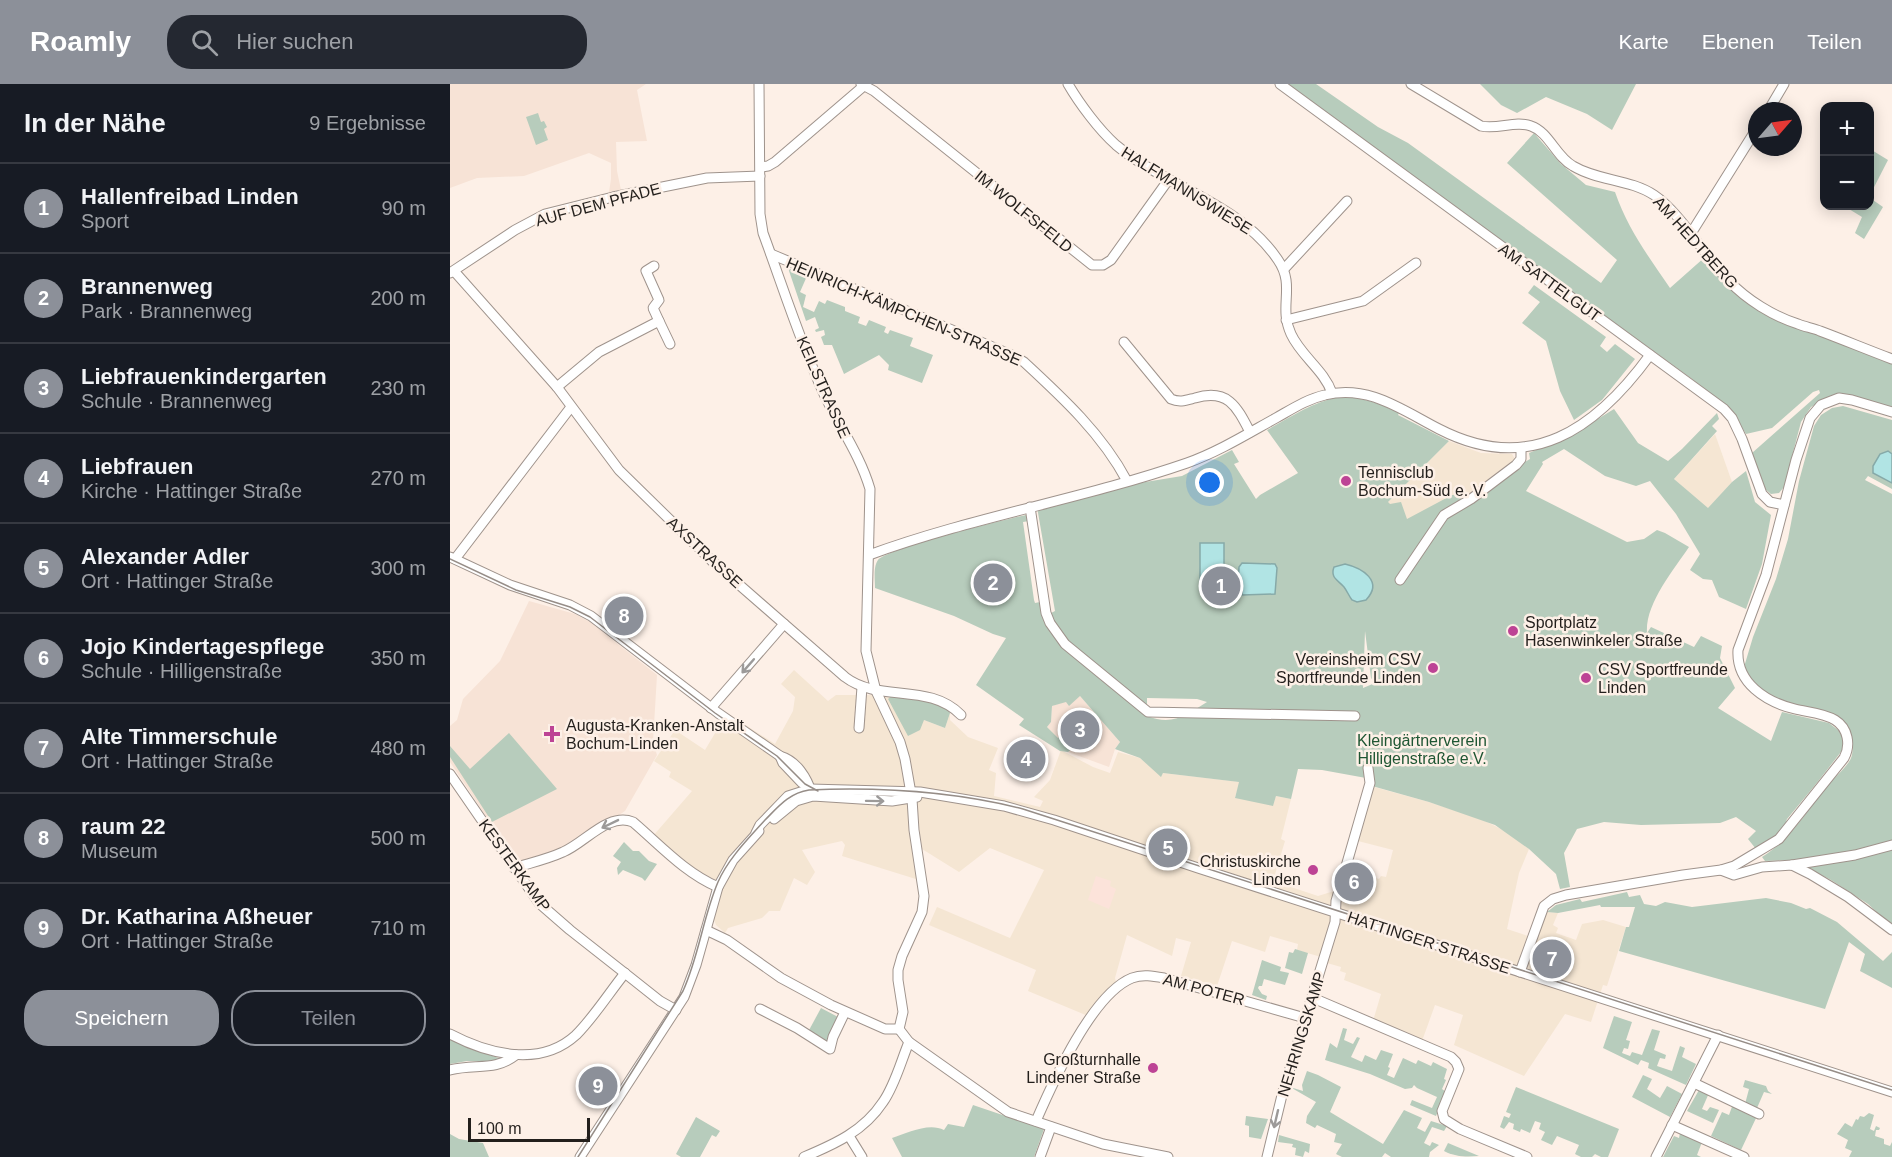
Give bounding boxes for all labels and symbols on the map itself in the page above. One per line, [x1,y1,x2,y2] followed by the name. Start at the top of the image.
[1748,102,1802,156] north arrow
[1119,143,1255,237] street label: HALFMANNSWIESE
[972,167,1076,256] street label: IM WOLFSFELD
[534,180,663,229] street label: AUF DEM PFADE
[1650,193,1741,292] street label: AM HEDTBERG
[1496,240,1604,325] street label: AM SATTELGUT
[784,254,1024,369] street label: HEINRICH-KÄMPCHEN-STRASSE
[794,334,854,441] street label: KEILSTRASSE
[1358,464,1486,499] place label: Tennisclub Bochum-Süd e. V.
[1195,468,1224,497] your location
[1339,474,1353,488] marker: Tennisclub Bochum-Süd e. V.
[664,513,746,591] street label: AXSTRASSE
[974,560,1012,606] pin: 2
[1202,564,1240,608] pin: 1
[604,594,644,638] pin: 8
[1525,614,1683,649] place label: Sportplatz Hasenwinkeler Straße
[1506,624,1520,638] marker: Sportplatz Hasenwinkeler Straße
[1276,651,1421,686] place label: Vereinsheim CSV Sportfreunde Linden
[741,658,755,673] one-way arrow
[1426,661,1440,675] marker: Vereinsheim CSV Sportfreunde Linden
[1598,661,1728,696] place label: CSV Sportfreunde Linden
[1579,671,1593,685] marker: CSV Sportfreunde Linden
[1060,708,1100,752] pin: 3
[566,717,744,752] place label: Augusta-Kranken-Anstalt Bochum-Linden
[543,725,561,743] marker: Augusta-Kranken-Anstalt Bochum-Linden
[1357,732,1487,767] park label: Kleingärtnerverein Hilligenstraße e.V.
[1006,736,1046,782] pin: 4
[865,795,885,806] one-way arrow
[476,816,554,915] street label: KESTERKAMP
[602,818,620,830] one-way arrow
[1148,826,1188,870] pin: 5
[1200,853,1301,888] place label: Christuskirche Linden
[1334,860,1374,904] pin: 6
[1306,863,1320,877] marker: Christuskirche Linden
[1345,908,1512,977] street label: HATTINGER STRASSE
[1532,936,1572,982] pin: 7
[1161,970,1246,1009] street label: AM POTER
[1274,970,1329,1099] street label: NEHRINGSKAMP
[1026,1051,1141,1086] place label: Großturnhalle Lindener Straße
[1146,1061,1160,1075] marker: Großturnhalle Lindener Straße
[578,1064,618,1108] pin: 9
[1270,1109,1282,1128] one-way arrow
[468,1115,590,1142] scale bar

